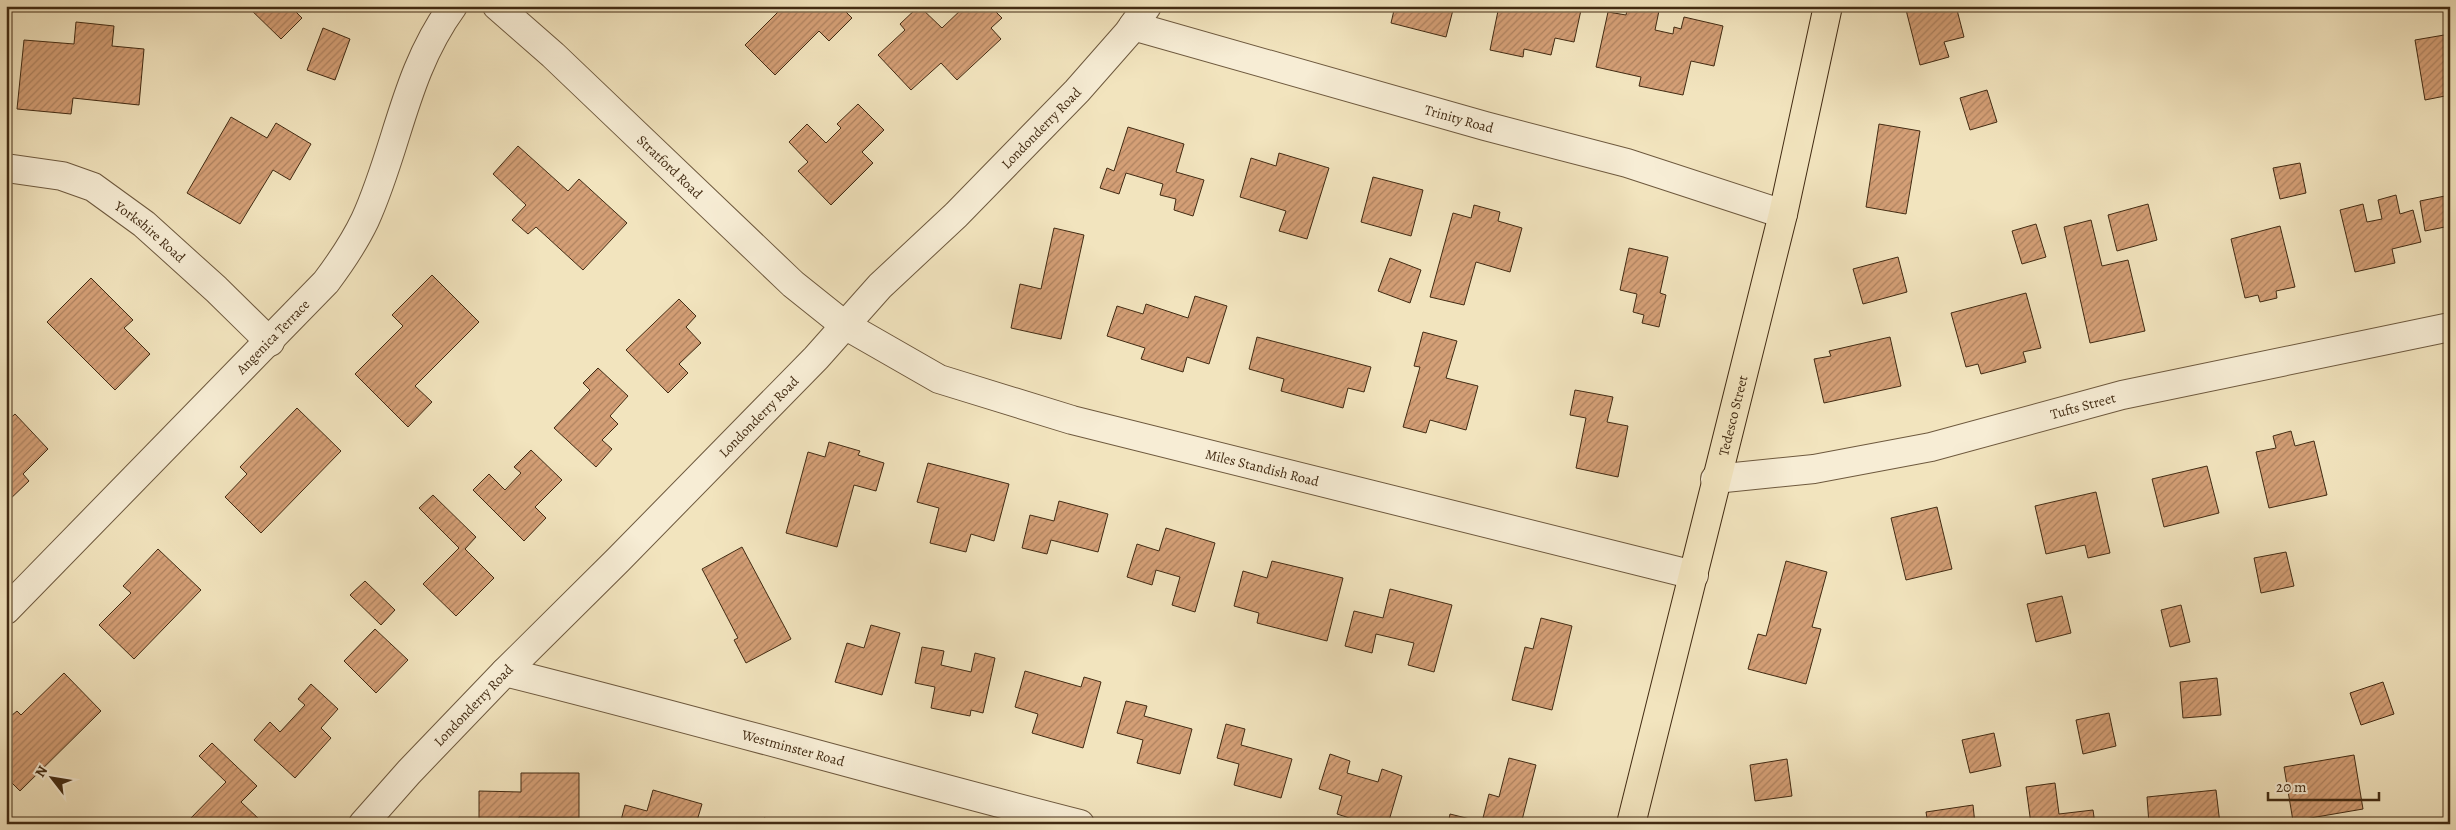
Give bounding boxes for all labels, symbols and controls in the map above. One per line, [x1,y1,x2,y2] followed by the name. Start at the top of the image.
[997,83,1086,173] street label: Londonderry Road
[1422,100,1496,138] street label: Trinity Road
[632,131,707,203] street label: Stratford Road
[110,196,190,267] street label: Yorkshire Road
[231,295,314,379] street label: Angenica Terrace
[715,372,804,462] street label: Londonderry Road
[1714,373,1753,458] street label: Tedesco Street
[2048,388,2118,424] street label: Tufts Street
[1203,445,1321,491] street label: Miles Standish Road
[430,660,518,751] street label: Londonderry Road
[739,725,847,771] street label: Westminster Road
[28,752,78,802] north arrow
[31,762,52,781] text: N
[2268,770,2380,802] scale bar
[2276,777,2307,797] text: 20 m

